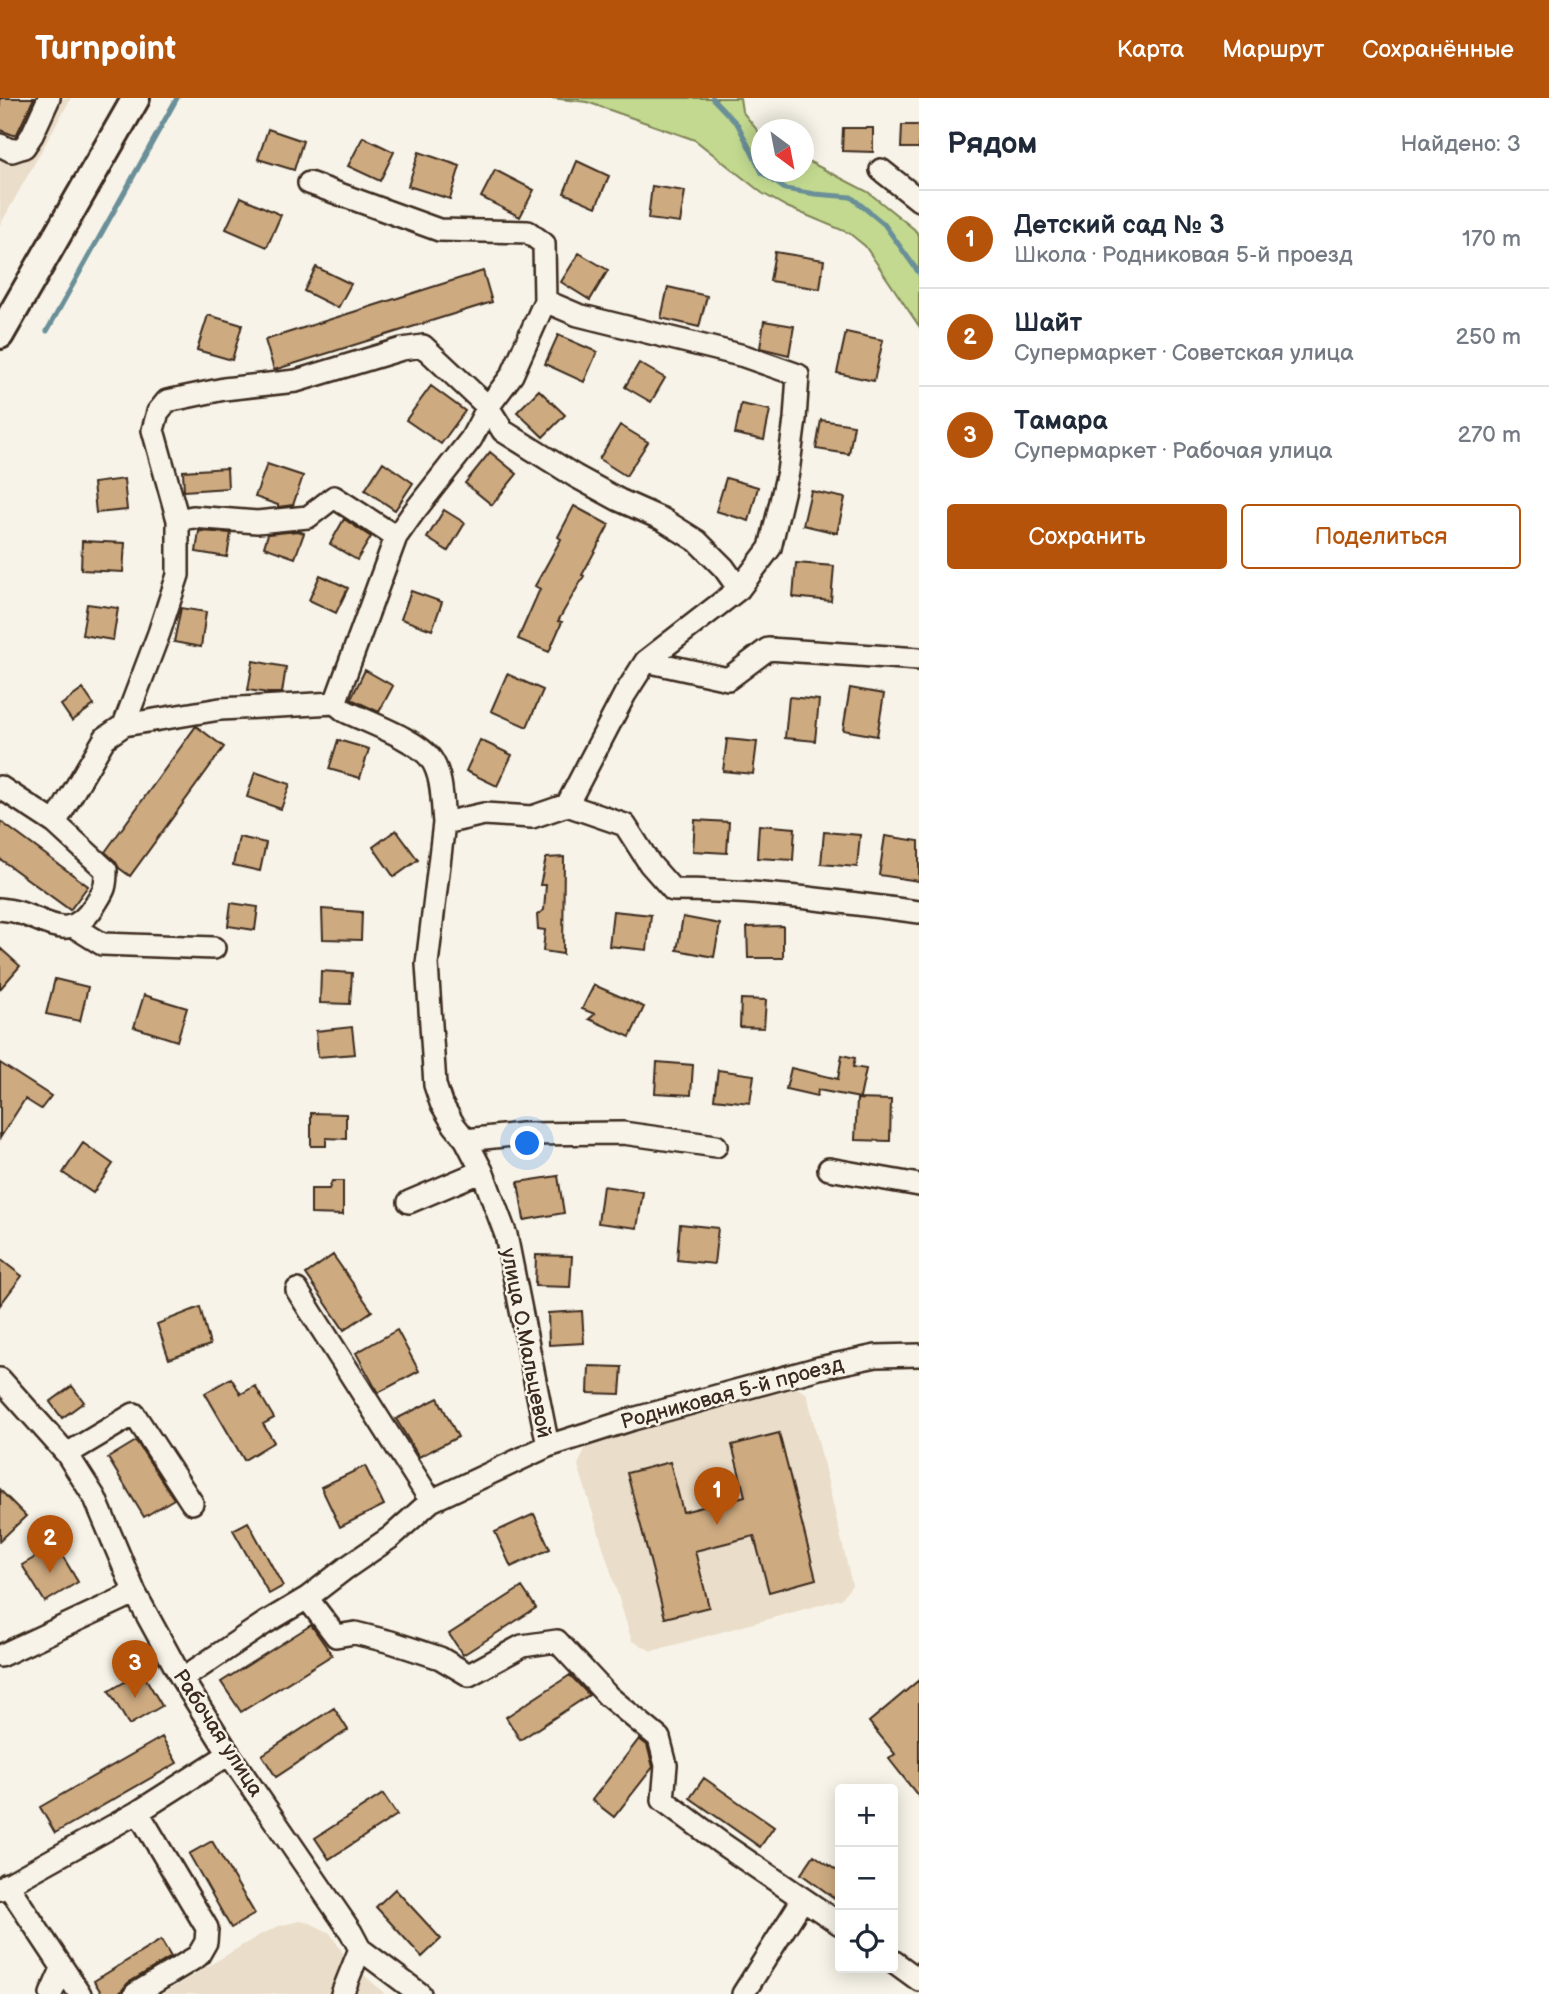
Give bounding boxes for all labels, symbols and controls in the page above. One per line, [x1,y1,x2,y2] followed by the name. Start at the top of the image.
[35,29,176,69] text: Turnpoint
[1117,35,1184,64] text: Карта
[1222,35,1324,64] text: Маршрут
[1362,35,1514,64] text: Сохранённые
[751,119,814,182] north arrow
[947,126,1037,162] text: Рядом
[1400,130,1521,158] text: Найдено: 3
[1014,210,1225,241] text: Детский сад № 3
[965,225,975,253] text: 1
[1462,225,1521,253] text: 170 m
[1014,241,1353,269] text: Школа · Родниковая 5-й проезд
[1014,308,1082,339] text: Шайт
[963,323,977,351] text: 2
[1455,323,1521,351] text: 250 m
[1014,339,1354,367] text: Супермаркет · Советская улица
[1014,406,1108,437] text: Тамара
[963,421,977,449] text: 3
[1457,421,1521,449] text: 270 m
[1014,437,1333,465] text: Супермаркет · Рабочая улица
[947,504,1227,569] button: Сохранить
[1241,504,1521,569] button: Поделиться
[510,1126,544,1160] your location
[495,1246,557,1440] street label: улица О.Мальцевой
[618,1351,846,1435] street label: Родниковая 5-й проезд
[694,1467,740,1525] pin: 1
[27,1515,73,1573] pin: 2
[112,1640,158,1698] pin: 3
[168,1665,269,1802] street label: Рабочая улица
[835,1784,898,1973] map controls
[835,1784,898,1847] button: +
[835,1847,898,1910] button: −
[835,1910,898,1973] button: locate

